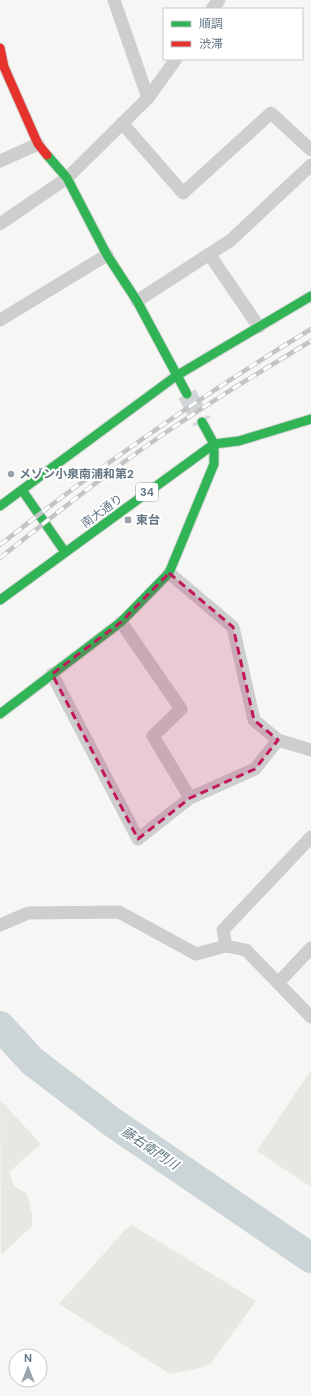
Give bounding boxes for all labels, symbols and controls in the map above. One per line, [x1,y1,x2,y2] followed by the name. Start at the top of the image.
[163,8,303,60] legend
[199,16,223,32] text: 順調
[199,36,223,52] text: 渋滞
[19,466,134,482] place label: メゾン小泉南浦和第2
[6,469,16,479] marker: メゾン小泉南浦和第2
[136,483,158,501] road number: 34
[78,490,126,532] street label: 南大通り
[136,512,160,528] place label: 東台
[123,515,133,525] marker: 東台
[118,1123,183,1174] water label: 藤右衛門川
[8,1348,48,1388] north arrow
[24,1351,32,1365] text: N

